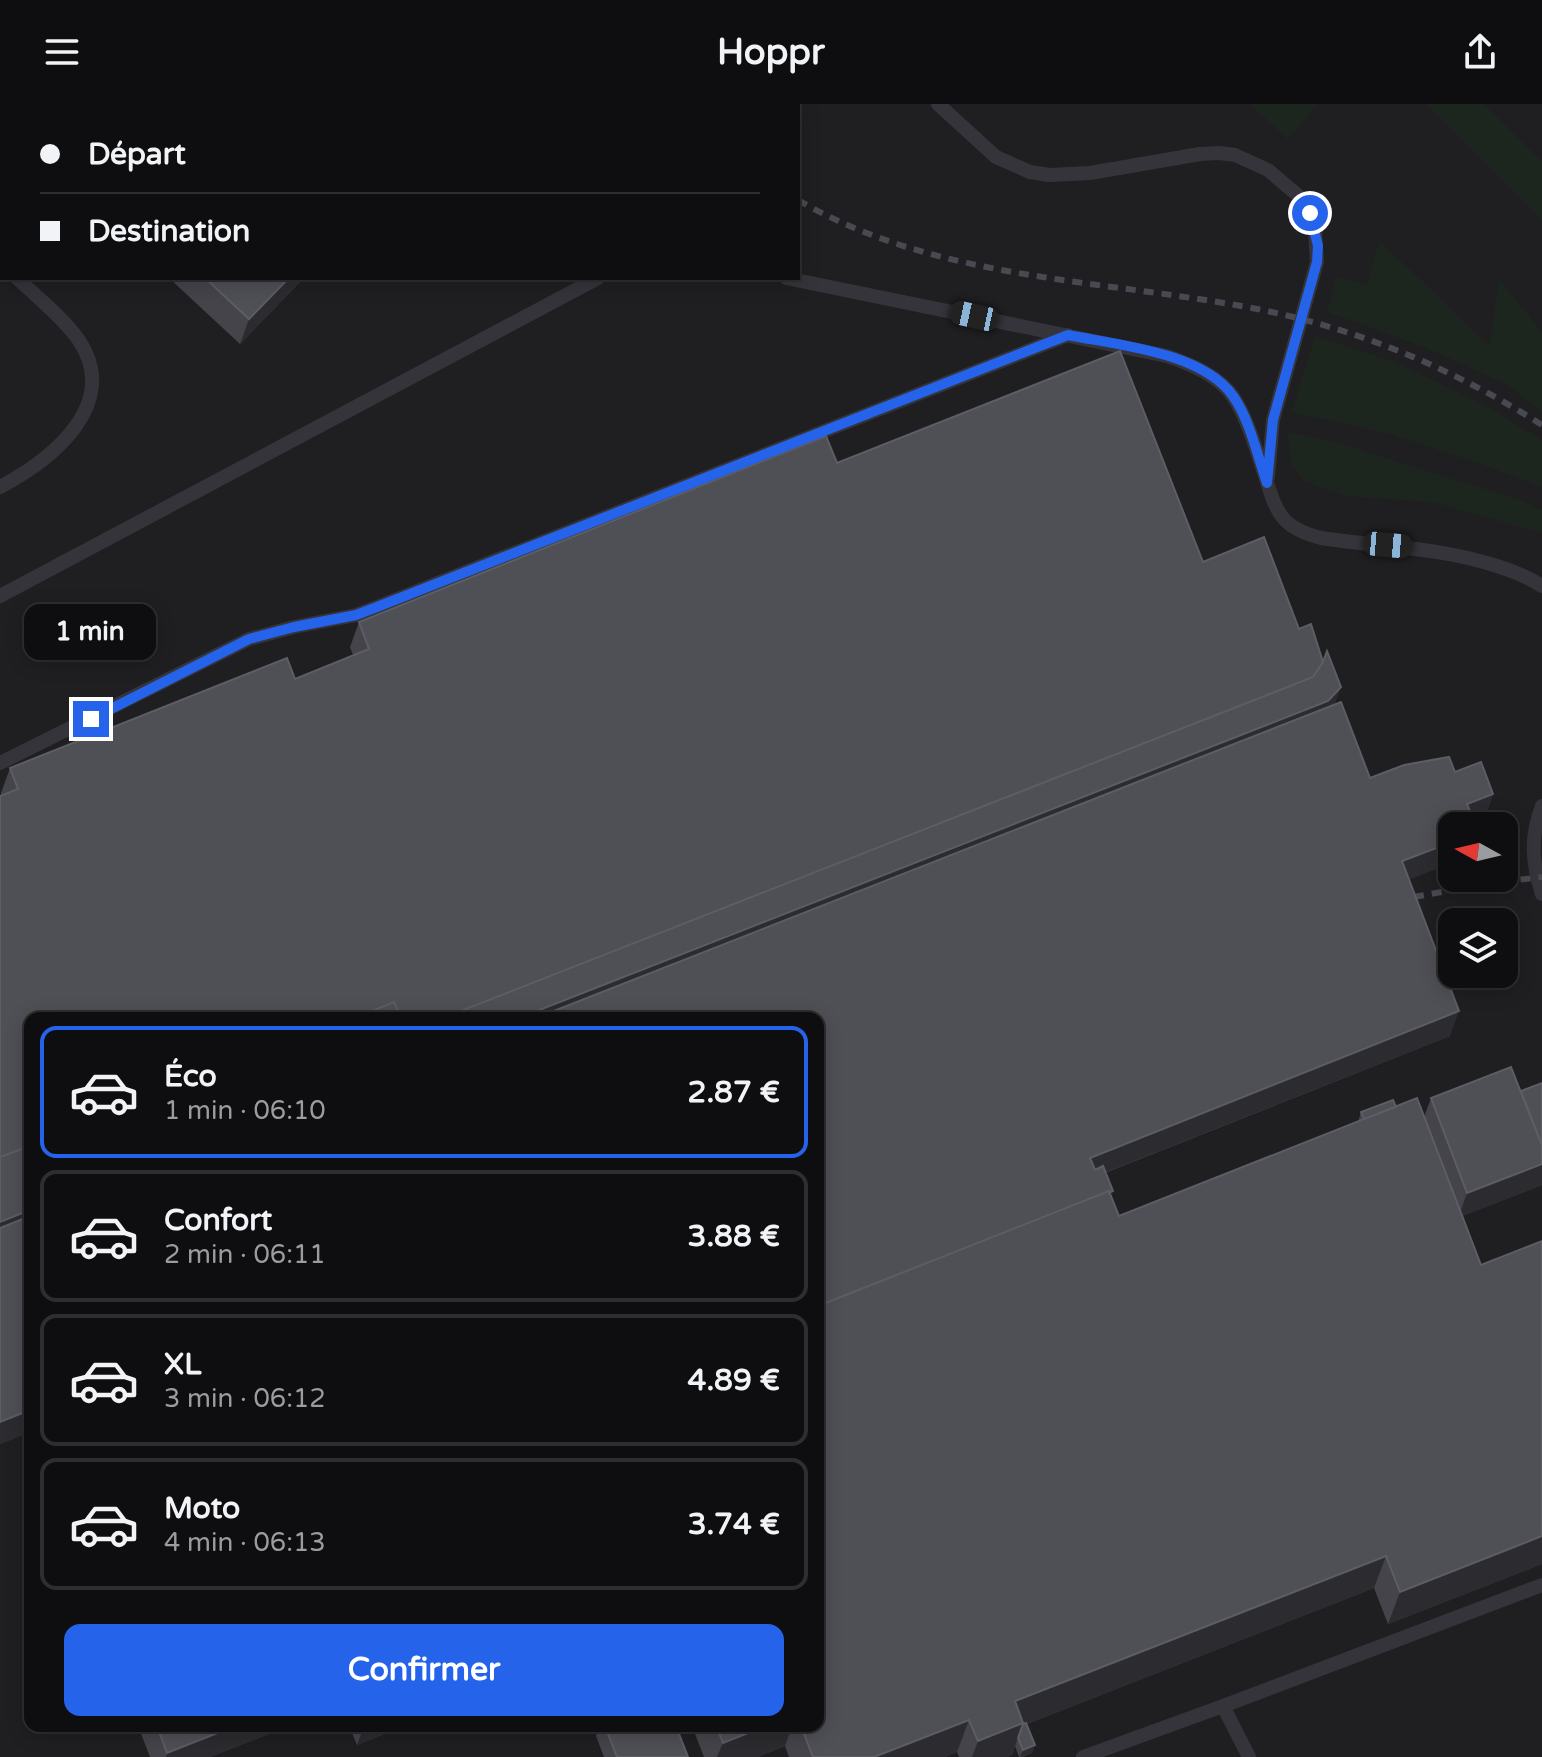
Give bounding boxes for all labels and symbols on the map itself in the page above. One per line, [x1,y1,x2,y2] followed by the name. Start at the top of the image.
[1292,195,1328,231] route start
[948,299,1000,333] car
[1363,531,1413,559] car
[25,603,157,659] callout: 1 min
[73,701,109,737] route end
[1438,812,1518,892] north arrow

